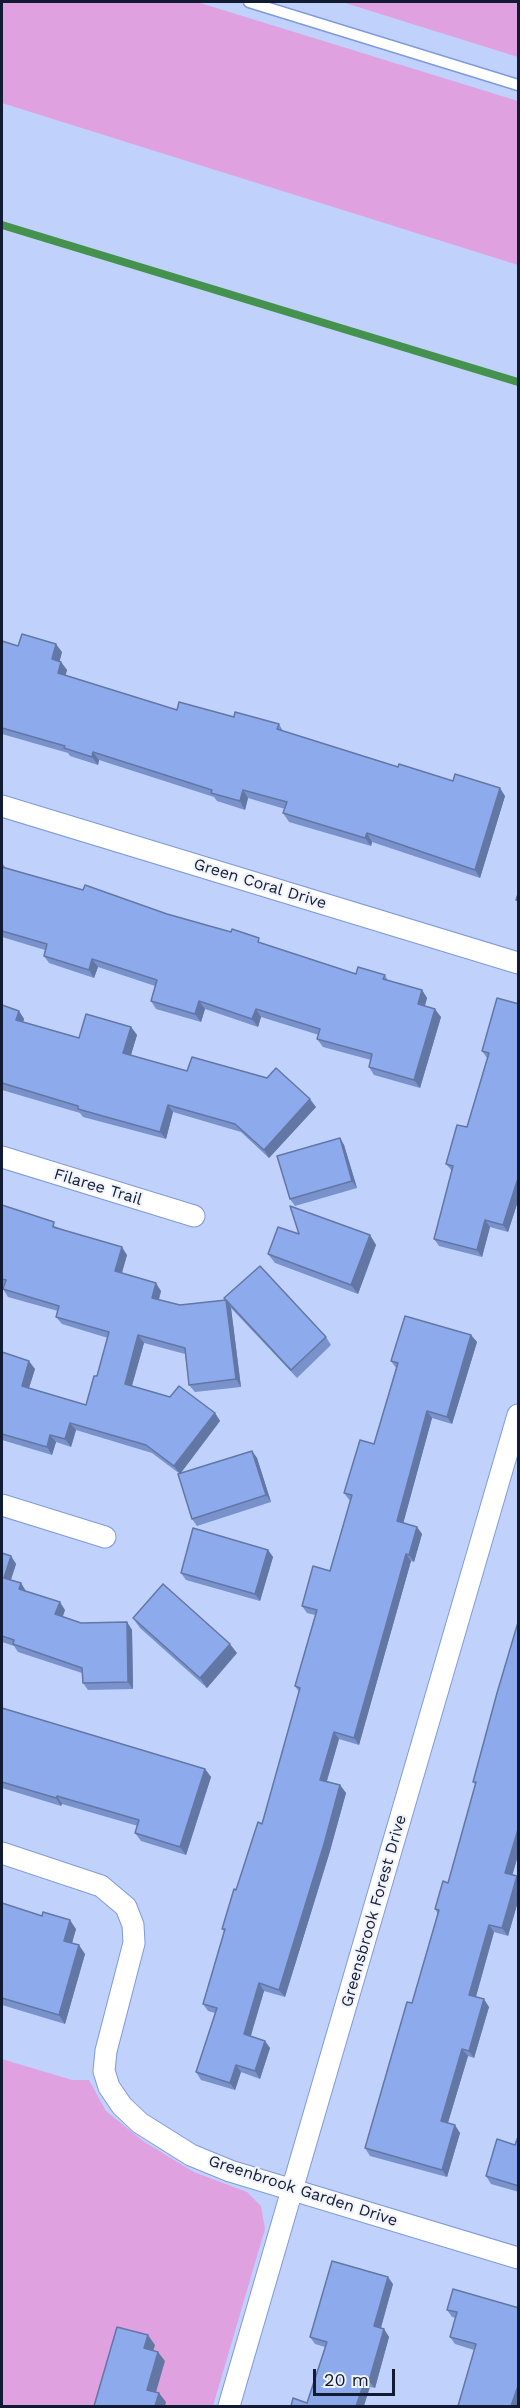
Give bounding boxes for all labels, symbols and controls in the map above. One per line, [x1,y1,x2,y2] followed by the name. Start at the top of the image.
[191,855,329,913] street label: Green Coral Drive
[52,1164,144,1210] street label: Filaree Trail
[337,1813,411,2009] street label: Greensbrook Forest Drive
[206,2151,400,2231] street label: Greenbrook Garden Drive
[316,2357,398,2395] scale bar
[324,2369,369,2390] text: 20 m

